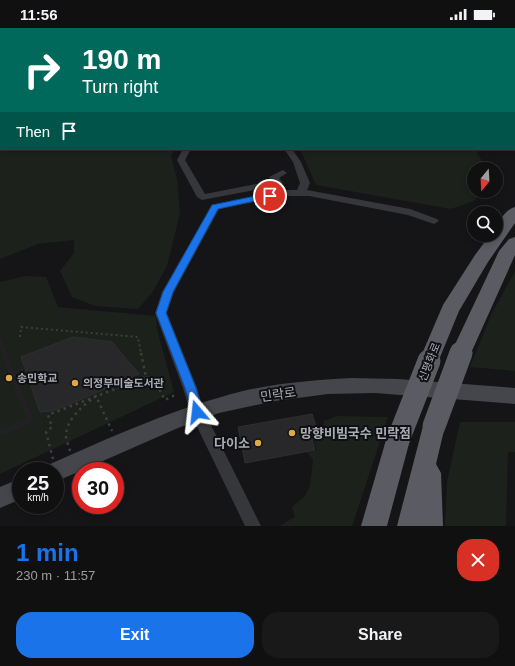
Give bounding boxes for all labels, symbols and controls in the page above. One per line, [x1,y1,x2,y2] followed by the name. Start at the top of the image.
[20,6,58,23] text: 11:56
[16,44,68,96] icon: right
[82,44,161,75] text: 190 m
[82,77,158,97] text: Turn right
[58,120,80,142] icon: arrive
[16,123,50,140] text: Then
[467,162,503,198] north arrow
[467,162,503,242] map controls
[253,179,287,213] pin
[259,185,281,207] icon: arrive
[467,206,503,242] button: search
[416,341,442,383] street label: 신평화로
[17,372,57,384] place label: 송민학교
[4,373,14,383] marker: 송민학교
[83,377,164,389] place label: 의정부미술도서관
[70,378,80,388] marker: 의정부미술도서관
[259,385,297,404] street label: 민락로
[176,391,218,433] position arrow
[300,426,411,441] place label: 망향비빔국수 민락점
[287,428,297,438] marker: 망향비빔국수 민락점
[214,436,250,451] place label: 다이소
[253,438,263,448] marker: 다이소
[72,462,124,514] speed limit sign: 30
[27,472,49,494] text: 25
[27,492,49,503] text: km/h
[16,539,79,566] text: 1 min
[457,539,499,581] button: close
[16,568,95,583] text: 230 m · 11:57
[16,612,254,658] button: Exit
[262,612,499,658] button: Share

